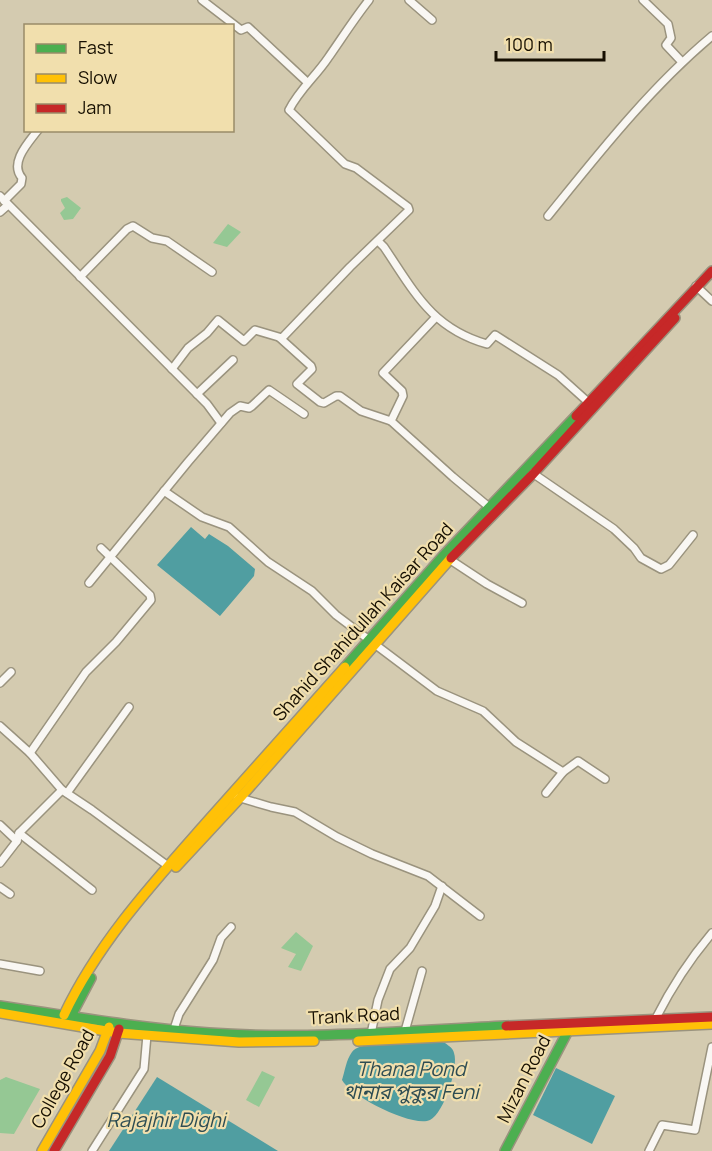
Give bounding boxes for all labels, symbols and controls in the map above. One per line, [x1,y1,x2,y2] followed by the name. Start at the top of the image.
[24,24,234,132] legend
[496,24,604,62] scale bar
[505,32,553,56] text: 100 m
[78,35,113,59] text: Fast
[78,65,118,89] text: Slow
[78,95,112,119] text: Jam
[267,517,458,726] street label: Shahid Shahidullah Kaisar Road
[307,1001,400,1029] street label: Trank Road
[25,1025,99,1132] street label: College Road
[491,1031,555,1126] street label: Mizan Road
[343,1055,481,1105] water label: Thana Pond থানার পুকুর Feni
[106,1106,228,1133] water label: Rajajhir Dighi

